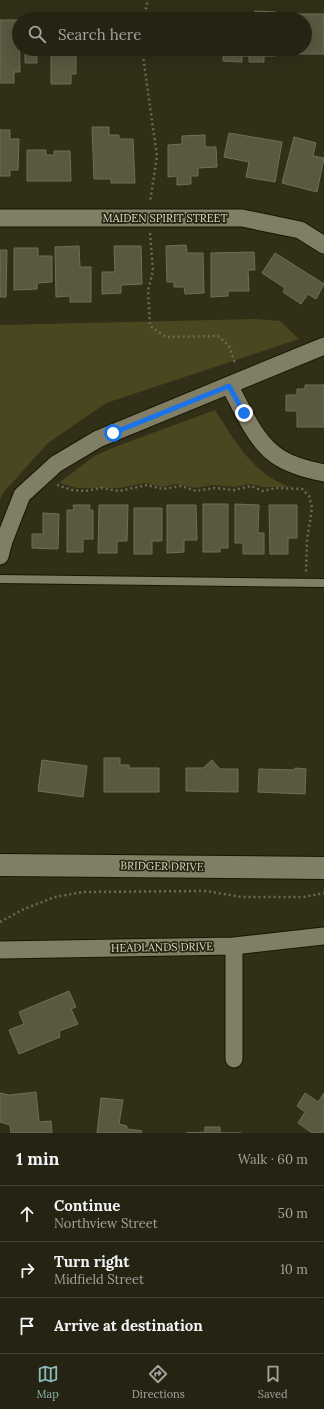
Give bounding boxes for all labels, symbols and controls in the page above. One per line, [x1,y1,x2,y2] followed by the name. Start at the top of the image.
[12,12,312,56] search box
[26,23,48,45] icon: search
[58,25,141,44] text: Search here
[103,211,227,225] street label: MAIDEN SPIRIT STREET
[235,404,253,422] route end
[104,424,122,442] route start
[120,858,204,874] street label: BRIDGER DRIVE
[111,939,213,955] street label: HEADLANDS DRIVE
[16,1148,59,1170] text: 1 min
[238,1151,308,1168] text: Walk · 60 m
[54,1196,120,1215] text: Continue
[16,1203,38,1225] icon: ahead
[278,1205,308,1222] text: 50 m
[54,1215,158,1232] text: Northview Street
[54,1252,130,1271] text: Turn right
[16,1259,38,1281] icon: right
[280,1261,308,1278] text: 10 m
[54,1271,144,1288] text: Midfield Street
[16,1315,38,1337] icon: arrive
[54,1316,203,1335] text: Arrive at destination
[36,1363,59,1401] tab: Map
[132,1363,185,1401] tab: Directions
[258,1363,288,1401] tab: Saved

